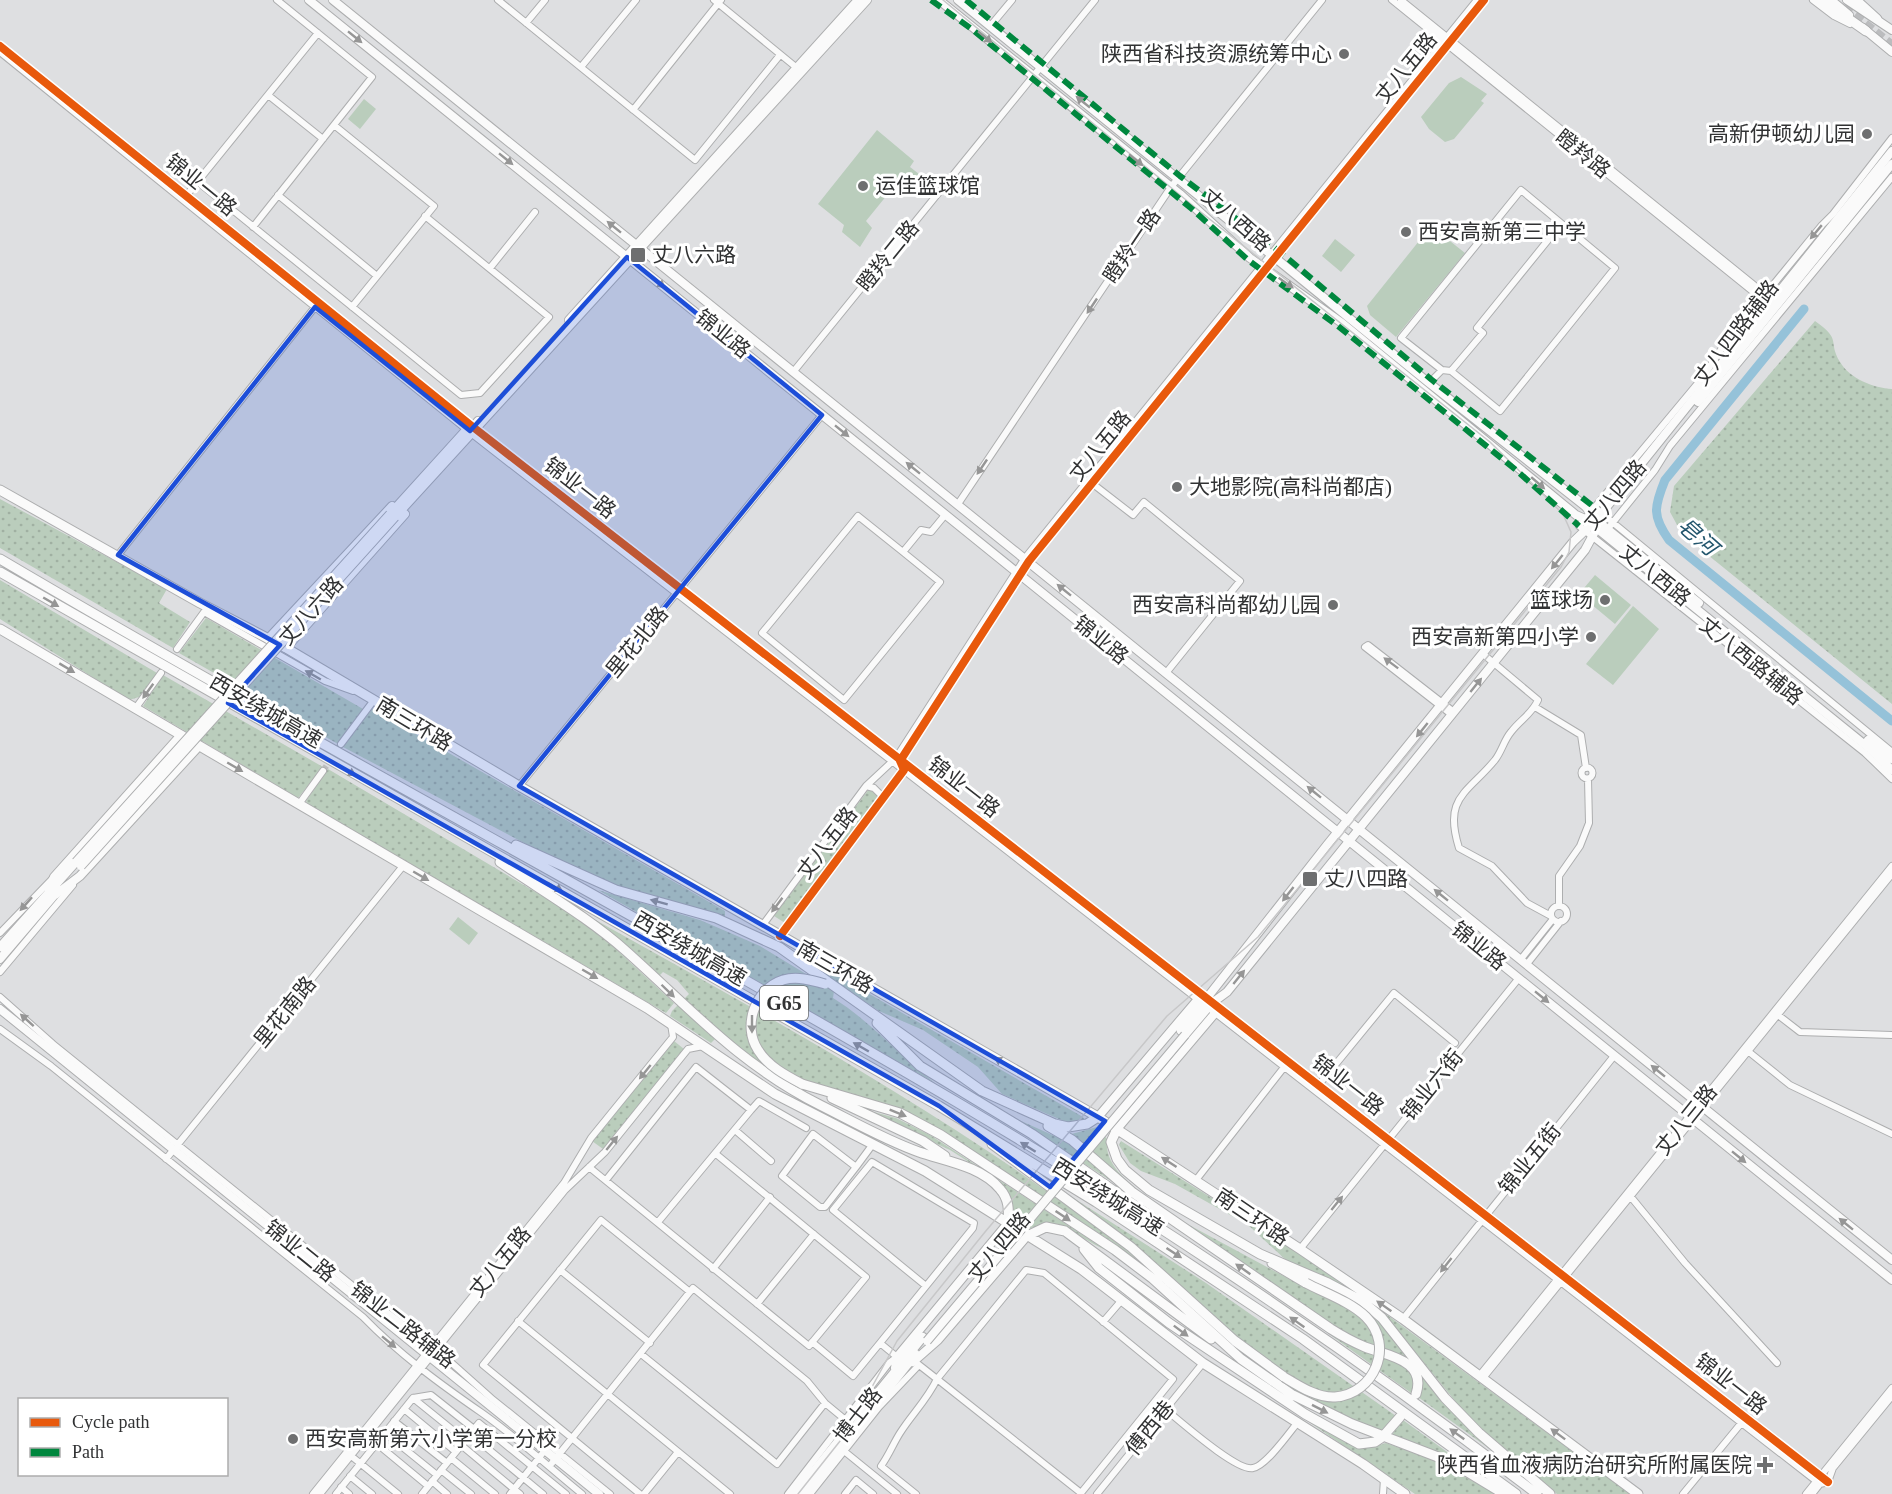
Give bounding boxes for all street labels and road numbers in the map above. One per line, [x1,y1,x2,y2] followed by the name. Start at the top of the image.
[1370,28,1442,108] street label: 丈八五路
[1551,125,1615,183] street label: 瞪羚路
[161,149,241,221] street label: 锦业一路
[1196,183,1276,257] street label: 丈八西路
[1099,204,1165,288] street label: 瞪羚一路
[852,216,924,296] street label: 瞪羚二路
[1689,275,1783,391] street label: 丈八四路辅路
[691,305,755,363] street label: 锦业路
[1064,406,1136,486] street label: 丈八五路
[540,453,620,523] street label: 锦业一路
[1579,455,1651,535] street label: 丈八四路
[1615,539,1695,611] street label: 丈八西路
[274,572,348,650] street label: 丈八六路
[601,602,673,682] street label: 里花北路
[1069,611,1133,669] street label: 锦业路
[1694,612,1808,710] street label: 丈八西路辅路
[205,669,327,753] street label: 西安绕城高速
[372,692,456,756] street label: 南三环路
[924,752,1004,822] street label: 锦业一路
[792,802,862,884] street label: 丈八五路
[629,907,751,991] street label: 西安绕城高速
[1447,917,1511,975] street label: 锦业路
[793,936,877,998] street label: 南三环路
[249,972,321,1052] street label: 里花南路
[760,986,808,1020] road number: G65
[1396,1045,1468,1125] street label: 锦业六街
[1308,1050,1388,1120] street label: 锦业一路
[1650,1080,1722,1160] street label: 丈八三路
[1494,1119,1566,1199] street label: 锦业五街
[1048,1153,1168,1241] street label: 西安绕城高速
[1210,1184,1294,1250] street label: 南三环路
[963,1207,1035,1287] street label: 丈八四路
[260,1215,340,1287] street label: 锦业二路
[464,1222,536,1302] street label: 丈八五路
[346,1277,460,1373] street label: 锦业二路辅路
[1691,1349,1771,1419] street label: 锦业一路
[829,1383,887,1447] street label: 博士路
[1121,1396,1179,1460] street label: 傅西巷

